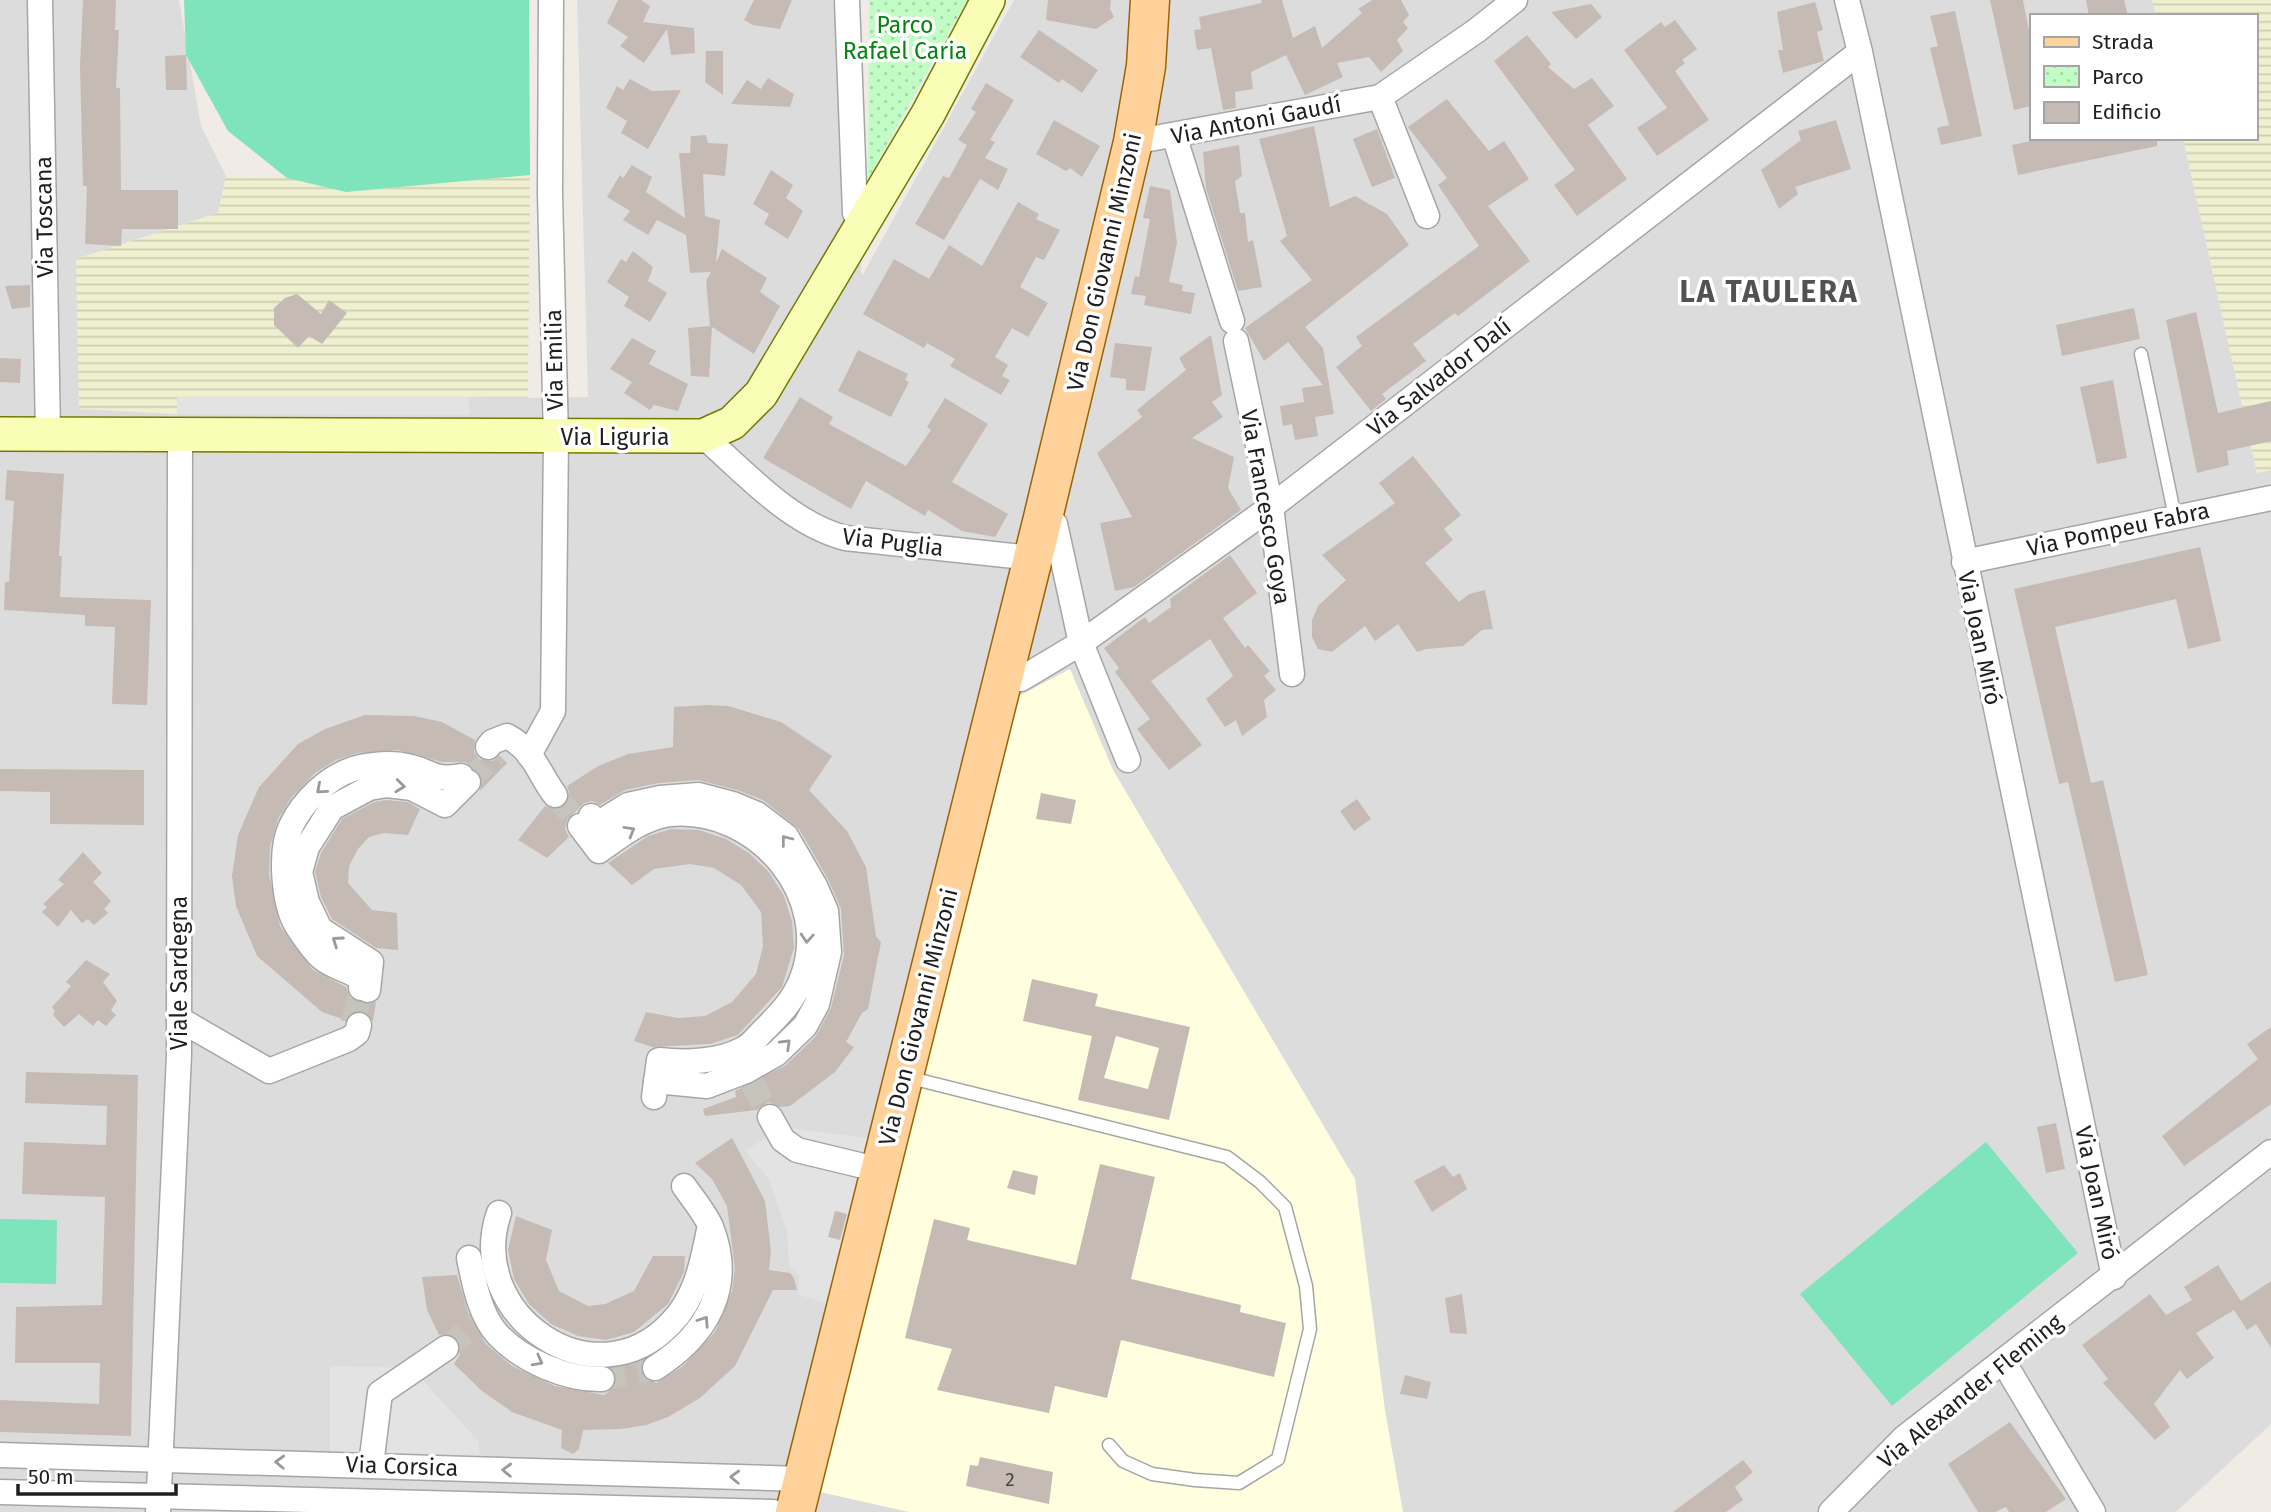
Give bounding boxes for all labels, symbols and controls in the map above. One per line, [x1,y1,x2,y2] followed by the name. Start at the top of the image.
[843,11,967,65] park label: Parco Rafael Caria
[2030,14,2257,140] legend
[2092,29,2154,55] text: Strada
[2092,64,2144,90] text: Parco
[1168,90,1344,150] street label: Via Antoni Gaudí
[2092,99,2162,125] text: Edificio
[1061,130,1147,394] street label: Via Don Giovanni Minzoni
[29,156,59,278] street label: Via Toscana
[1679,274,1859,310] district label: LA TAULERA
[539,309,569,411] street label: Via Emilia
[1361,312,1517,442] street label: Via Salvador Dalí
[1235,407,1297,607] street label: Via Francesco Goya
[561,423,669,451] street label: Via Liguria
[2024,496,2212,562] street label: Via Pompeu Fabra
[841,522,945,562] street label: Via Puglia
[1952,568,2008,708] street label: Via Joan Miró
[394,779,405,794] one-way arrow
[316,781,329,793] one-way arrow
[622,826,635,839] one-way arrow
[782,836,795,848] one-way arrow
[872,885,964,1149] street label: Via Don Giovanni Minzoni
[165,896,193,1050] street label: Viale Sardegna
[800,933,815,944] one-way arrow
[332,937,345,949] one-way arrow
[778,1040,791,1053] one-way arrow
[2069,1123,2125,1263] street label: Via Joan Miró
[1872,1308,2068,1474] street label: Via Alexander Fleming
[696,1316,708,1329] one-way arrow
[530,1353,543,1366] one-way arrow
[345,1450,459,1482] street label: Via Corsica
[18,1452,175,1496] scale bar
[274,1454,285,1470] one-way arrow
[502,1462,513,1477] one-way arrow
[28,1464,74,1490] text: 50 m
[1005,1468,1015,1491] house number: 2
[729,1469,740,1484] one-way arrow

